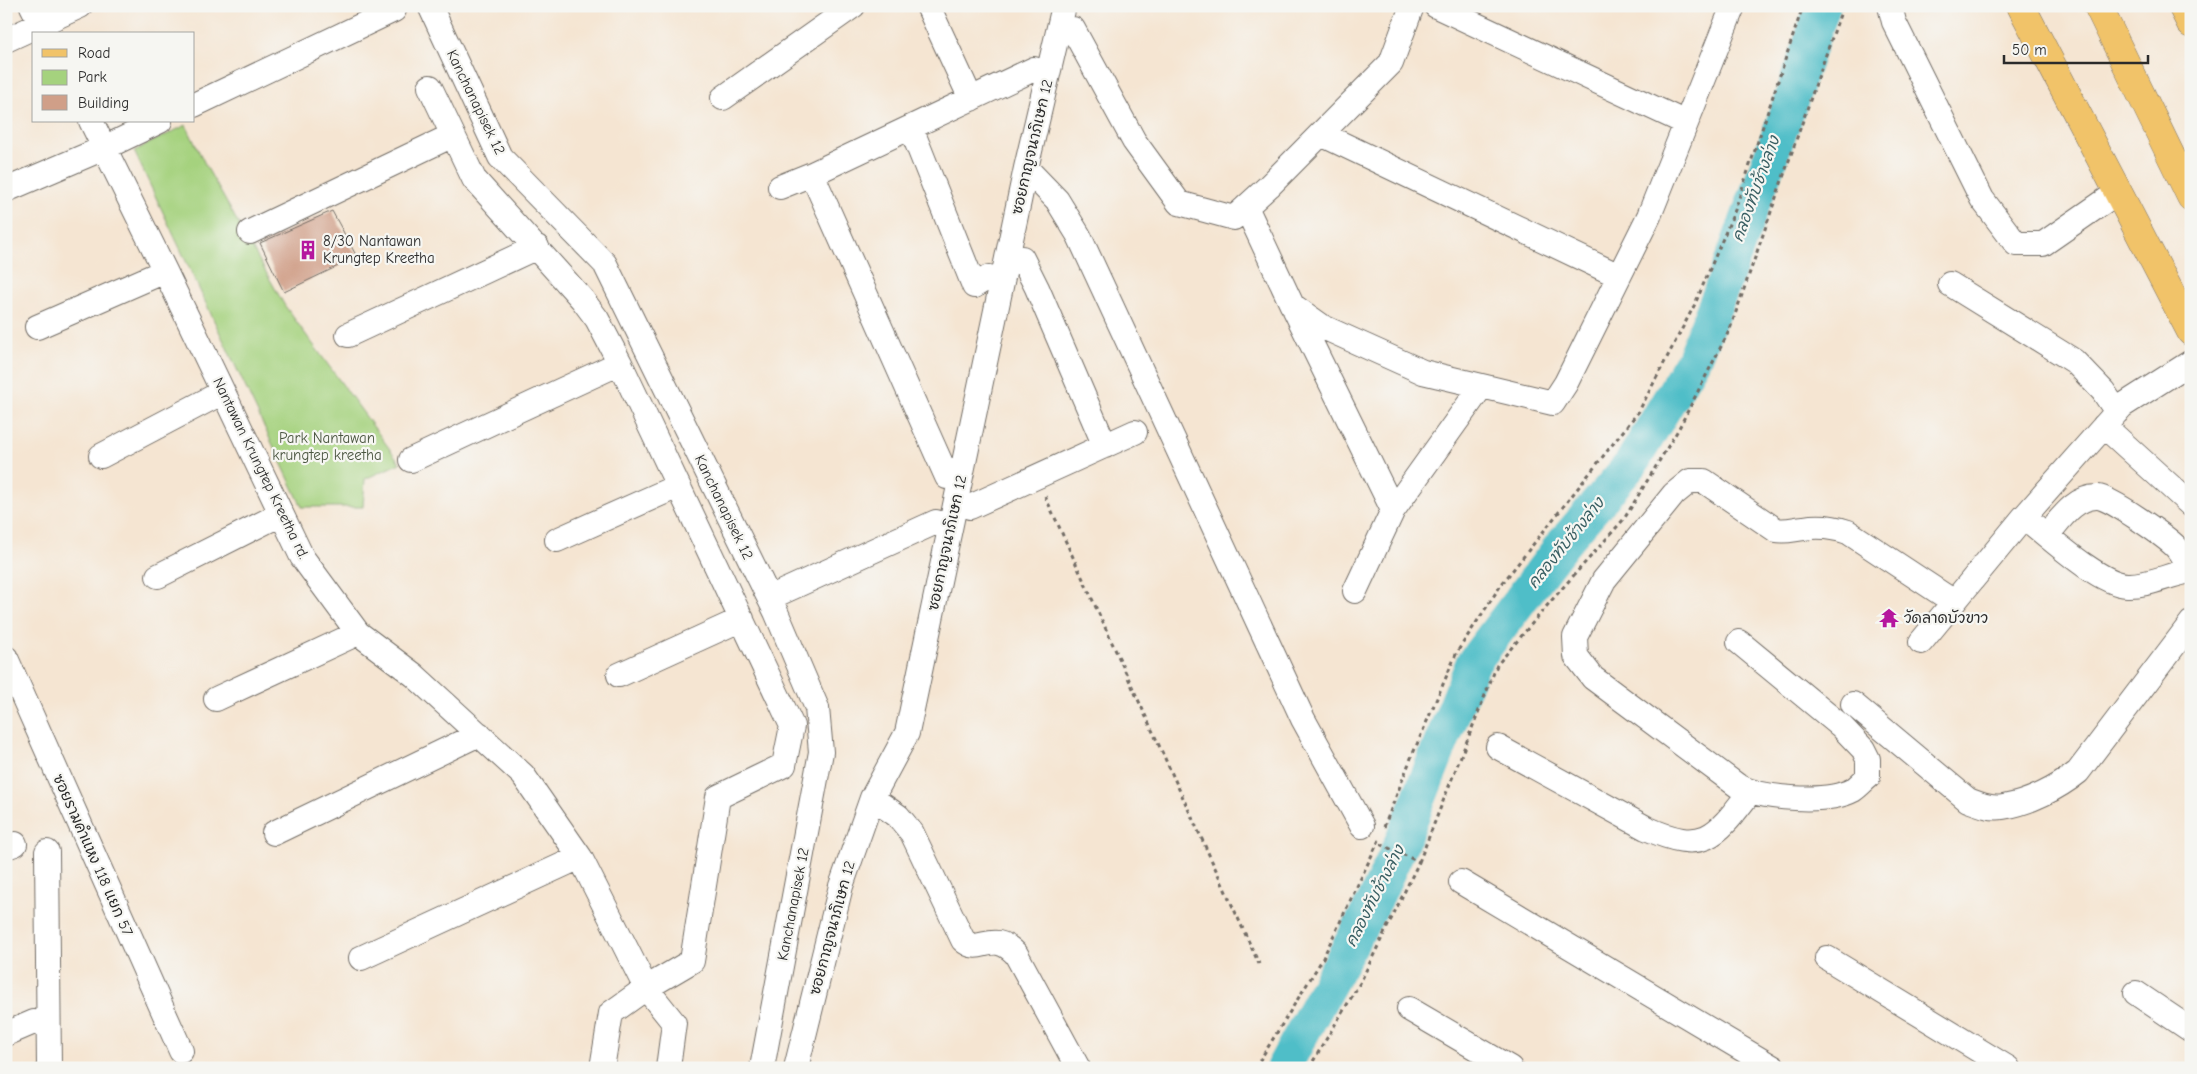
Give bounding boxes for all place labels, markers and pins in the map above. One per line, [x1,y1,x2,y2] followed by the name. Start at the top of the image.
[323,232,435,267] place label: 8/30 Nantawan Krungtep Kreetha
[297,239,319,261] building icon: 8/30 Nantawan Krungtep Kreetha
[1878,607,1900,629] temple icon: วัดลาดบัวขาว
[1904,609,1988,627] place label: วัดลาดบัวขาว

